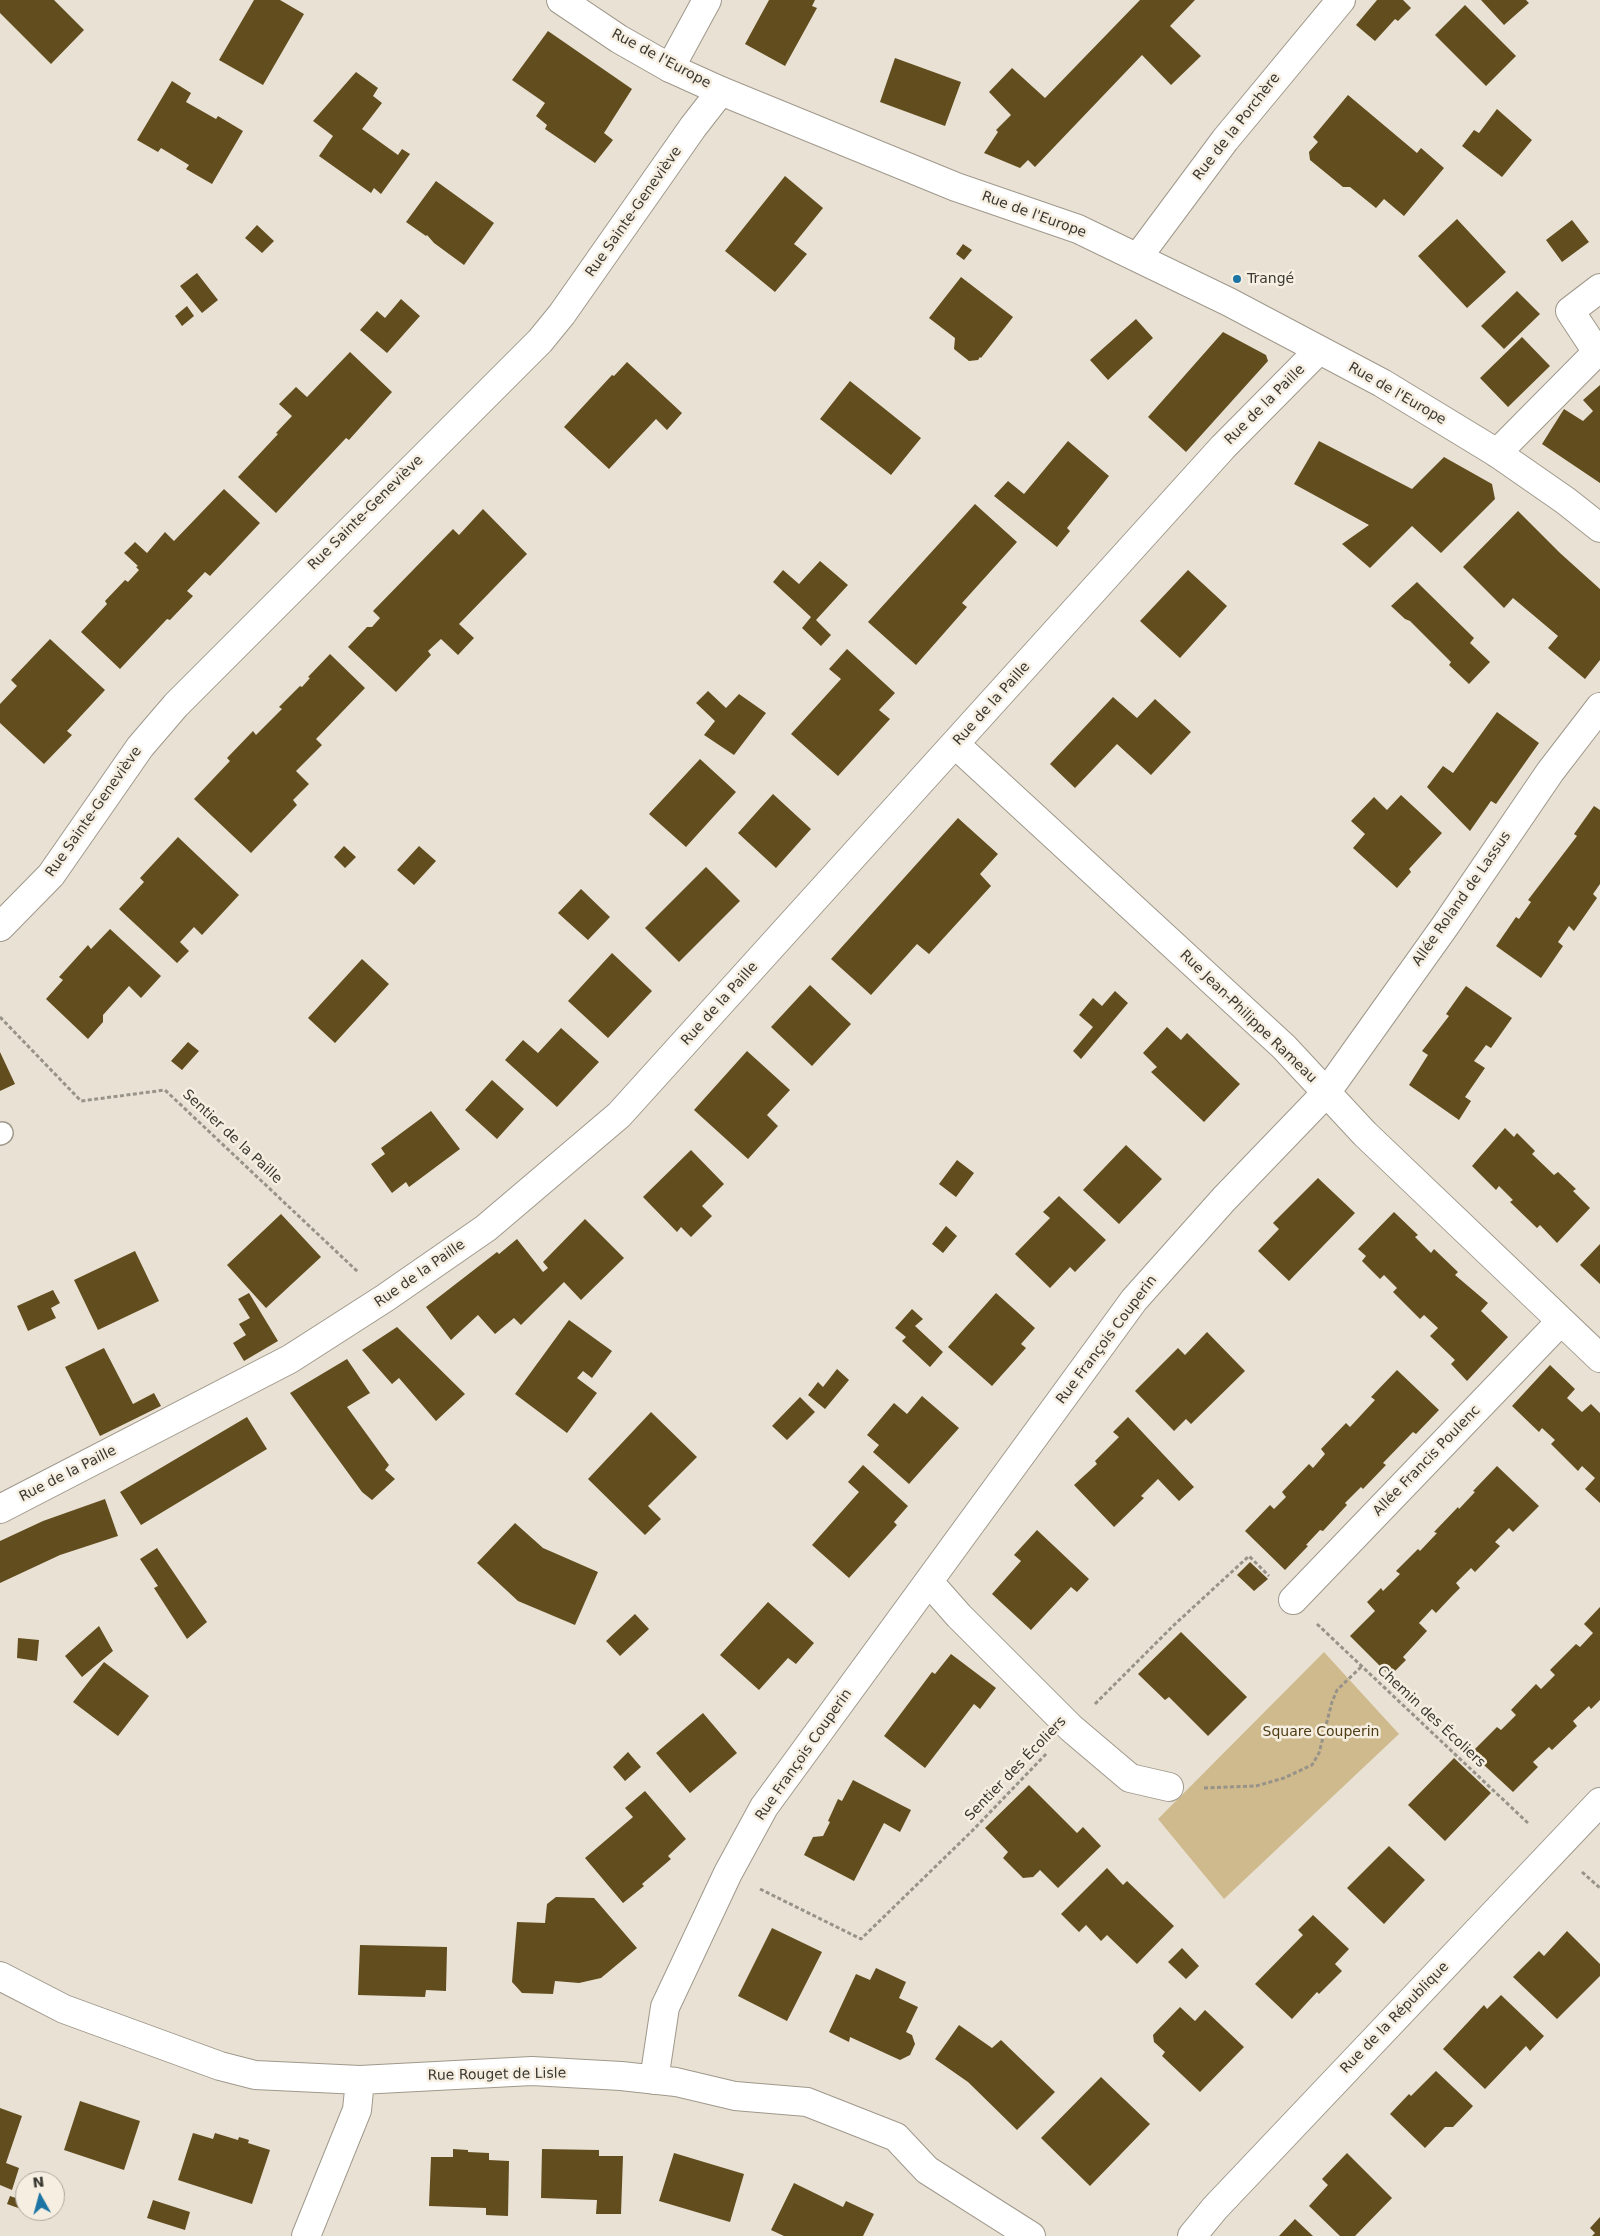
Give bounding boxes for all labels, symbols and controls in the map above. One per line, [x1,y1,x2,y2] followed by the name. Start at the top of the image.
[609,26,713,92] street label: Rue de l'Europe
[1190,70,1284,184] street label: Rue de la Porchère
[583,143,685,281] street label: Rue Sainte-Geneviève
[979,188,1089,242] street label: Rue de l'Europe
[1247,271,1294,287] place label: Trangé
[1231,273,1243,285] marker: Trangé
[1345,359,1449,429] street label: Rue de l'Europe
[1221,361,1309,449] street label: Rue de la Paille
[305,452,427,574] street label: Rue Sainte-Geneviève
[950,659,1034,749] street label: Rue de la Paille
[43,743,145,881] street label: Rue Sainte-Geneviève
[1409,828,1515,970] street label: Allée Roland de Lassus
[1176,947,1320,1087] street label: Rue Jean-Philippe Rameau
[678,959,762,1049] street label: Rue de la Paille
[179,1086,285,1188] street label: Sentier de la Paille
[372,1237,468,1311] street label: Rue de la Paille
[1053,1272,1161,1408] street label: Rue François Couperin
[1370,1402,1484,1520] street label: Allée Francis Poulenc
[17,1442,119,1506] street label: Rue de la Paille
[1373,1662,1489,1772] street label: Chemin des Écoliers
[752,1686,856,1824] street label: Rue François Couperin
[962,1713,1070,1825] street label: Sentier des Écoliers
[1263,1724,1379,1740] park label: Square Couperin
[1337,1959,1453,2077] street label: Rue de la République
[428,2065,566,2085] street label: Rue Rouget de Lisle
[15,2171,65,2221] north arrow
[32,2173,45,2191] text: N

